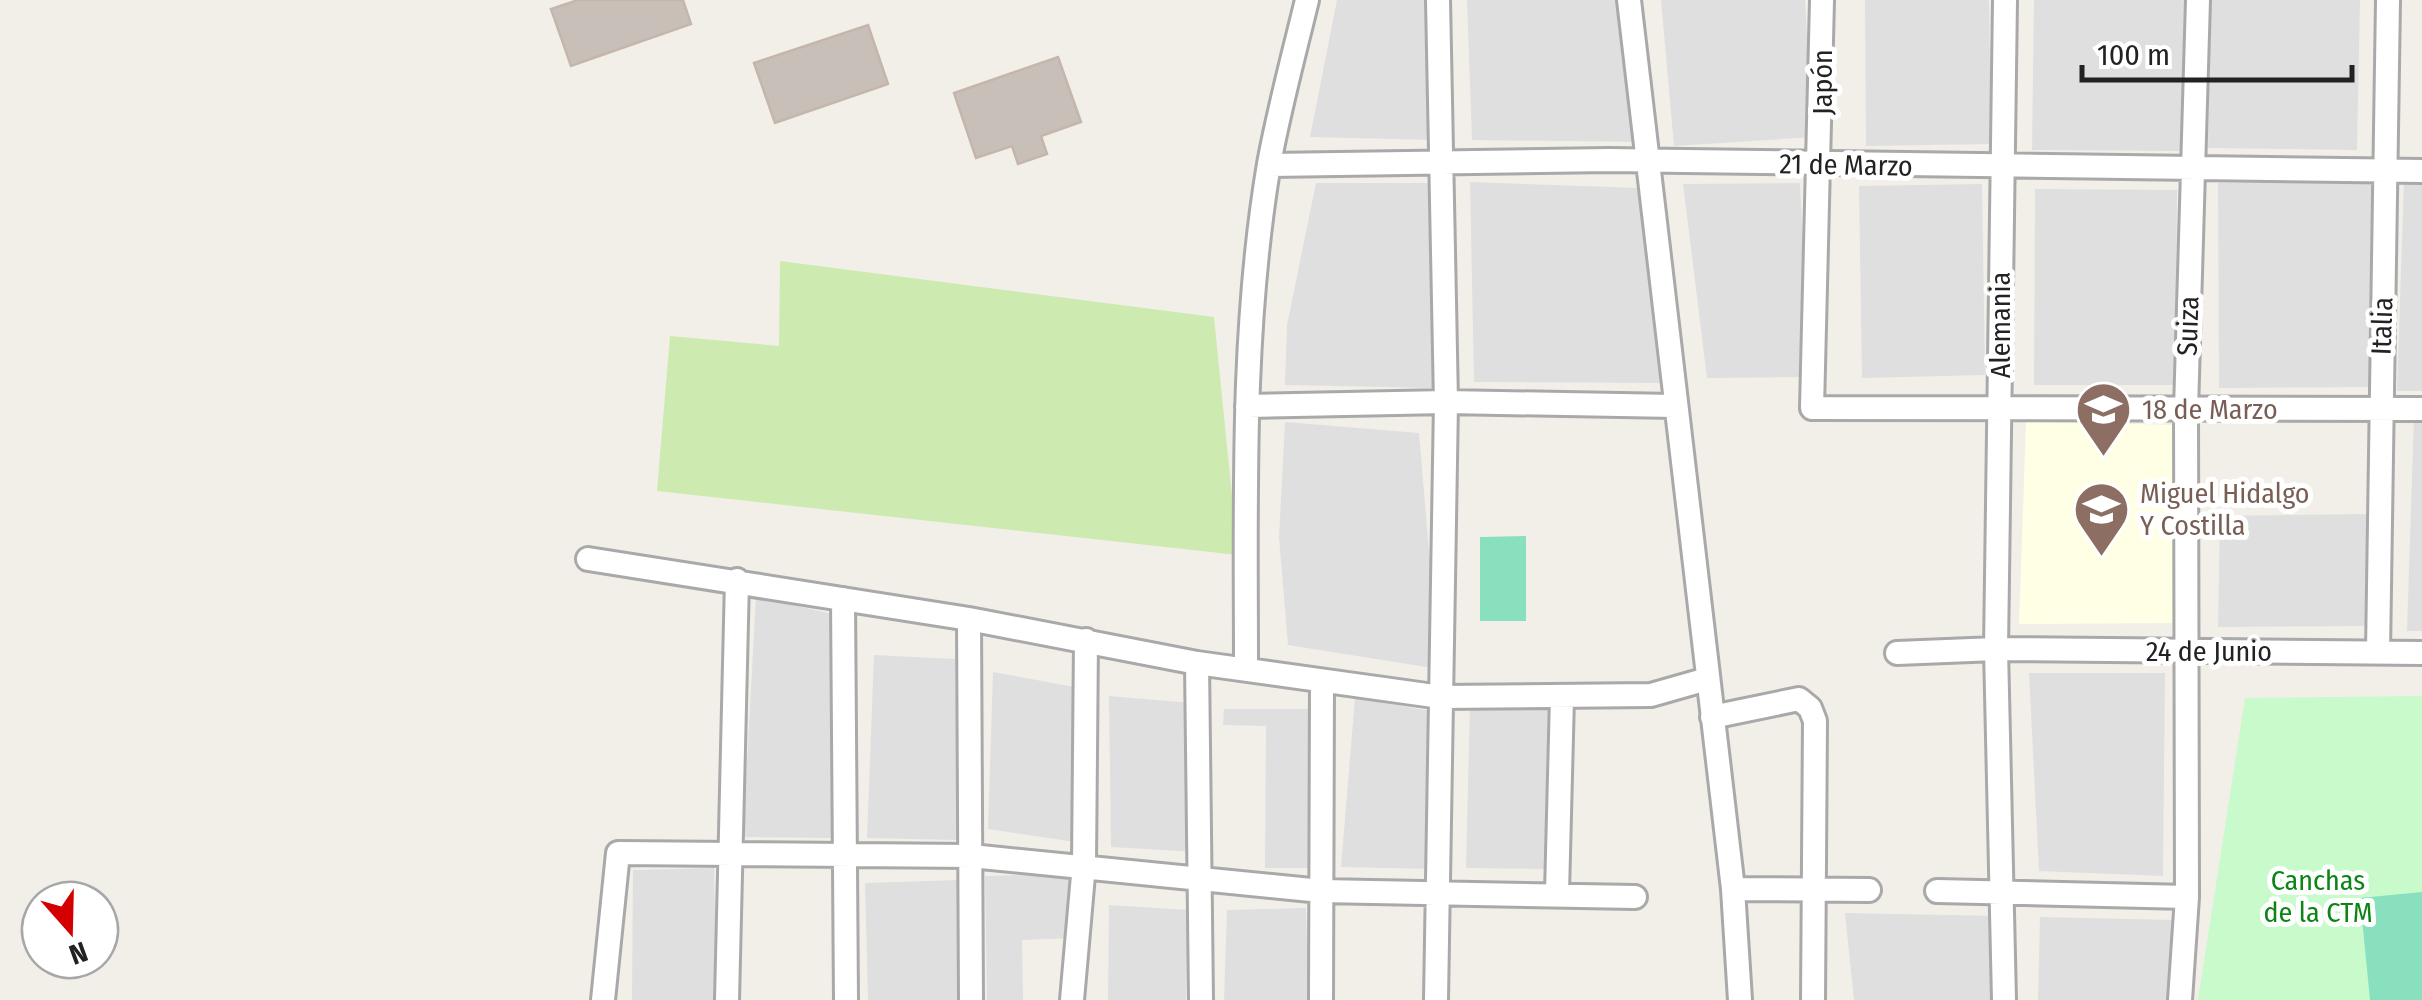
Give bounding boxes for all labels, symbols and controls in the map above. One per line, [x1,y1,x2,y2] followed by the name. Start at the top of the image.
[2082,20,2352,82] scale bar
[2097,37,2170,73] text: 100 m
[1806,49,1839,115] street label: Japón
[1779,147,1913,183] street label: 21 de Marzo
[1984,272,2017,378] street label: Alemania
[2170,295,2206,357] street label: Suiza
[2364,296,2400,356] street label: Italia
[2073,379,2133,458] school or university icon: 18 de Marzo
[2142,393,2278,426] place label: 18 de Marzo
[2140,477,2310,542] place label: Miguel Hidalgo Y Costilla
[2071,479,2131,558] school or university icon: Miguel Hidalgo Y Costilla
[2146,635,2272,668] street label: 24 de Junio
[2263,864,2373,929] park label: Canchas de la CTM
[20,880,120,980] north arrow
[65,935,92,971] text: N

